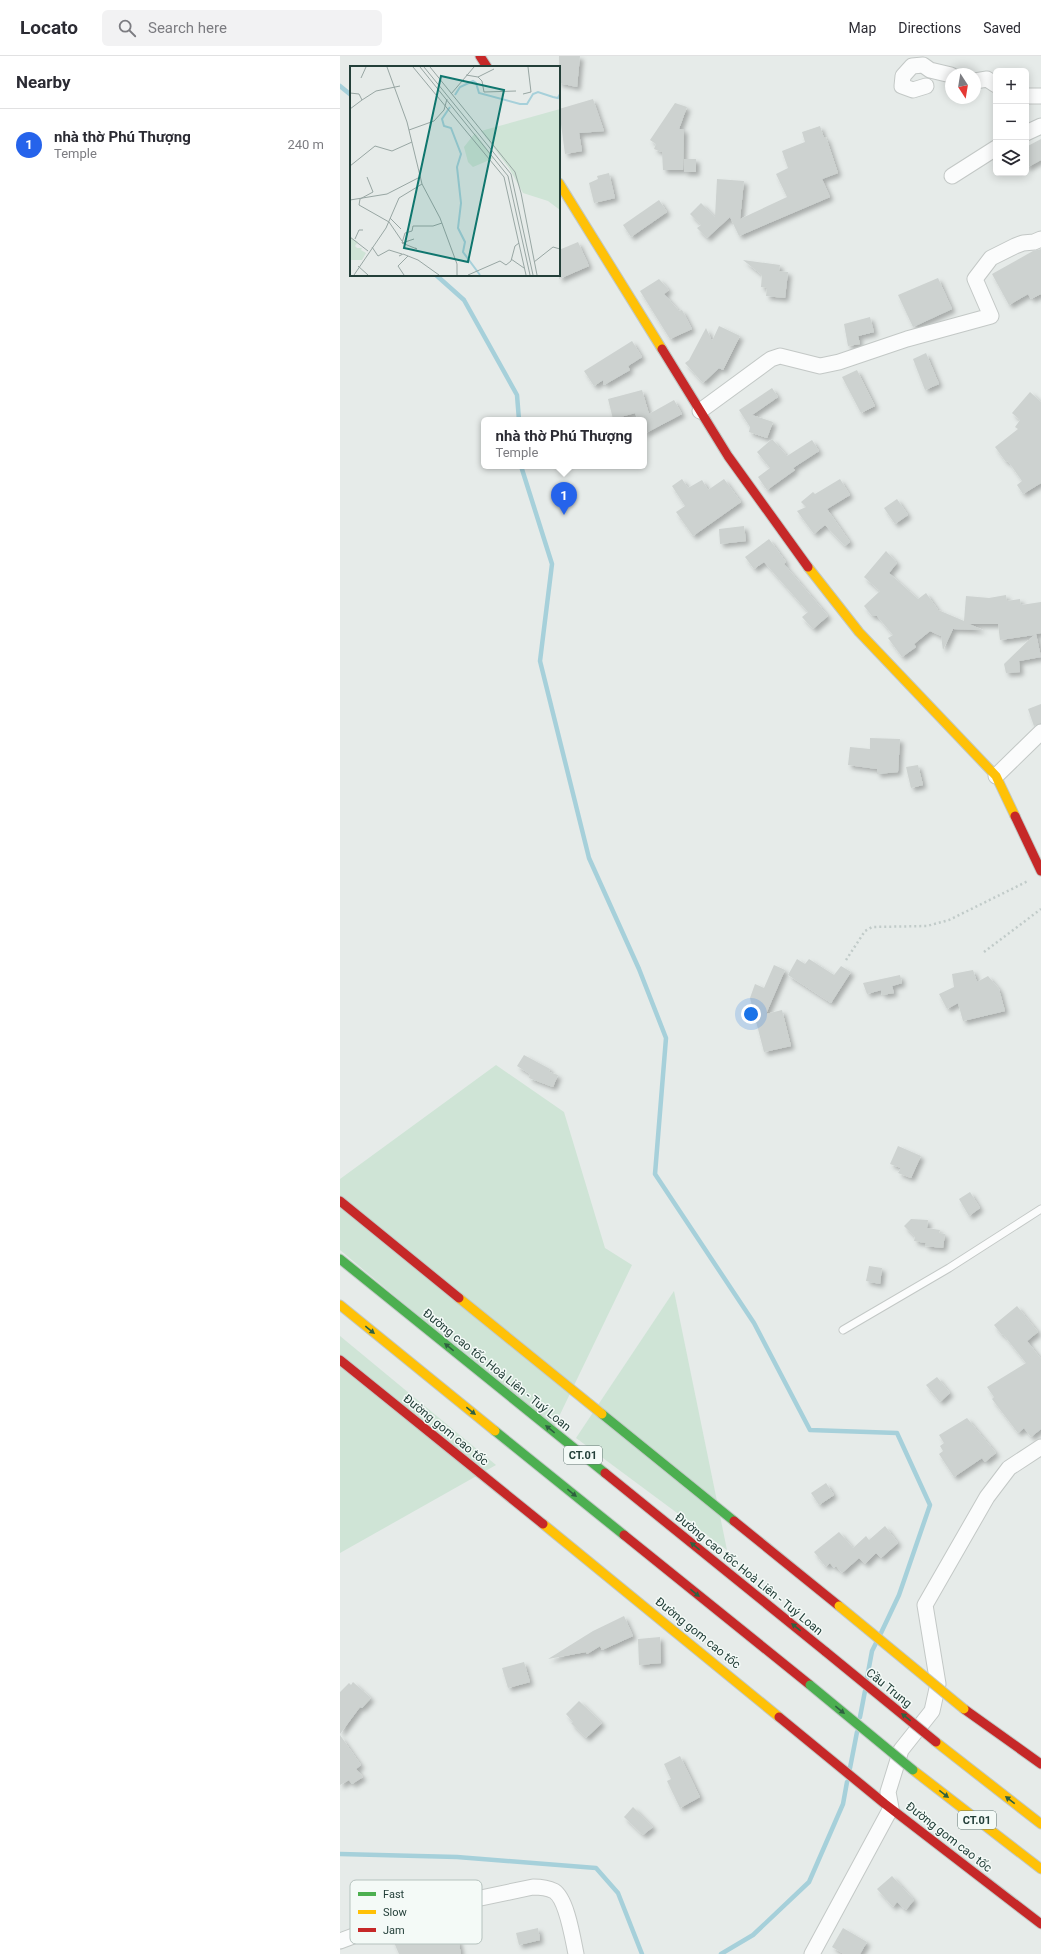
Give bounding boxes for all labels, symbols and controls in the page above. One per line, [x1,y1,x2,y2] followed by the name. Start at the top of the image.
[102,10,382,46] search box
[20,16,78,39] text: Locato
[116,17,138,39] icon: search
[148,19,227,37] text: Search here
[849,20,876,36] text: Map
[898,20,961,36] text: Directions
[983,20,1021,36] text: Saved
[350,66,560,276] inset map
[945,68,981,104] north arrow
[993,68,1029,176] map controls
[993,68,1029,104] button: +
[16,72,71,92] text: Nearby
[993,104,1029,140] button: −
[54,128,191,146] text: nhà thờ Phú Thượng
[25,137,33,152] text: 1
[287,137,324,152] text: 240 m
[993,140,1029,176] button: layers
[54,146,97,161] text: Temple
[481,417,647,469] popup
[496,427,632,445] text: nhà thờ Phú Thượng
[496,445,538,460] text: Temple
[551,482,577,515] pin: 1
[741,1004,761,1024] your location
[420,1306,574,1434] street label: Đường cao tốc Hoà Liên - Tuý Loan
[365,1325,376,1334] one-way arrow
[444,1343,455,1351] one-way arrow
[401,1391,491,1469] street label: Đường gom cao tốc
[466,1407,477,1416] one-way arrow
[545,1424,556,1433] one-way arrow
[564,1446,602,1464] road number: CT.01
[567,1489,578,1498] one-way arrow
[672,1510,826,1638] street label: Đường cao tốc Hoà Liên - Tuý Loan
[689,1541,700,1550] one-way arrow
[690,1588,701,1597] one-way arrow
[653,1594,743,1672] street label: Đường gom cao tốc
[791,1623,801,1632] one-way arrow
[863,1665,915,1711] street label: Cầu Trung
[835,1705,845,1714] one-way arrow
[900,1713,911,1721] one-way arrow
[939,1790,950,1798] one-way arrow
[1005,1795,1016,1804] one-way arrow
[903,1799,995,1875] street label: Đường gom cao tốc
[958,1811,996,1829] road number: CT.01
[350,1880,482,1944] legend
[383,1888,405,1901] text: Fast
[383,1906,407,1919] text: Slow
[383,1924,405,1937] text: Jam

